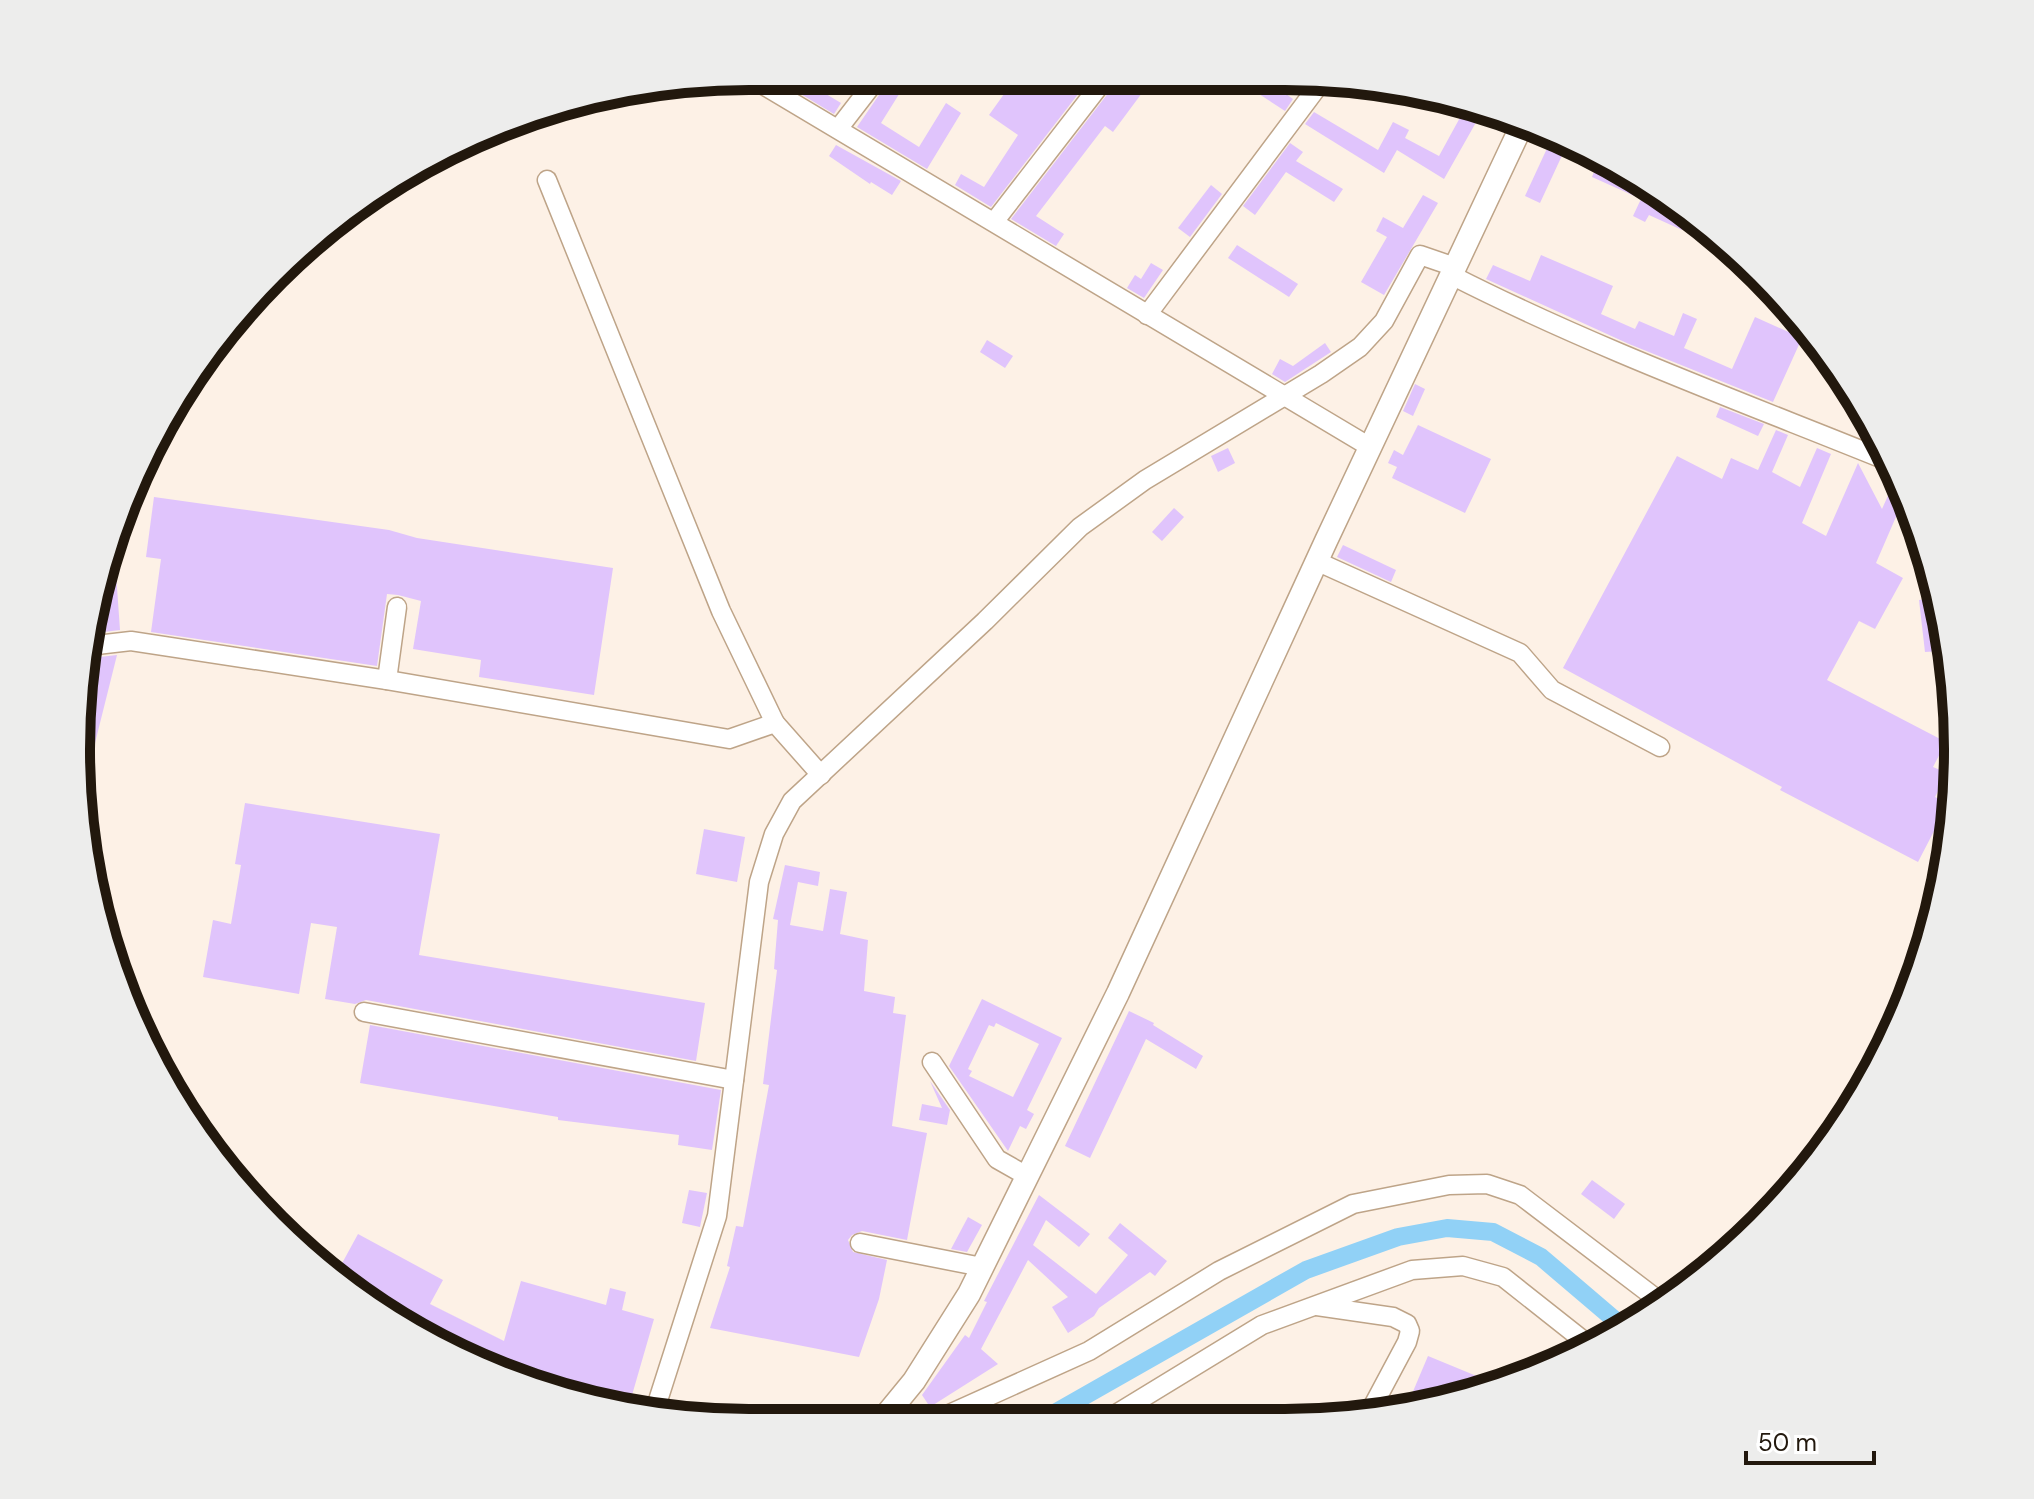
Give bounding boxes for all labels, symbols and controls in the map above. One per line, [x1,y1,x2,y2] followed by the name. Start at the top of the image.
[1746,1415,1874,1465] scale bar
[1758,1427,1817,1458] text: 50 m

